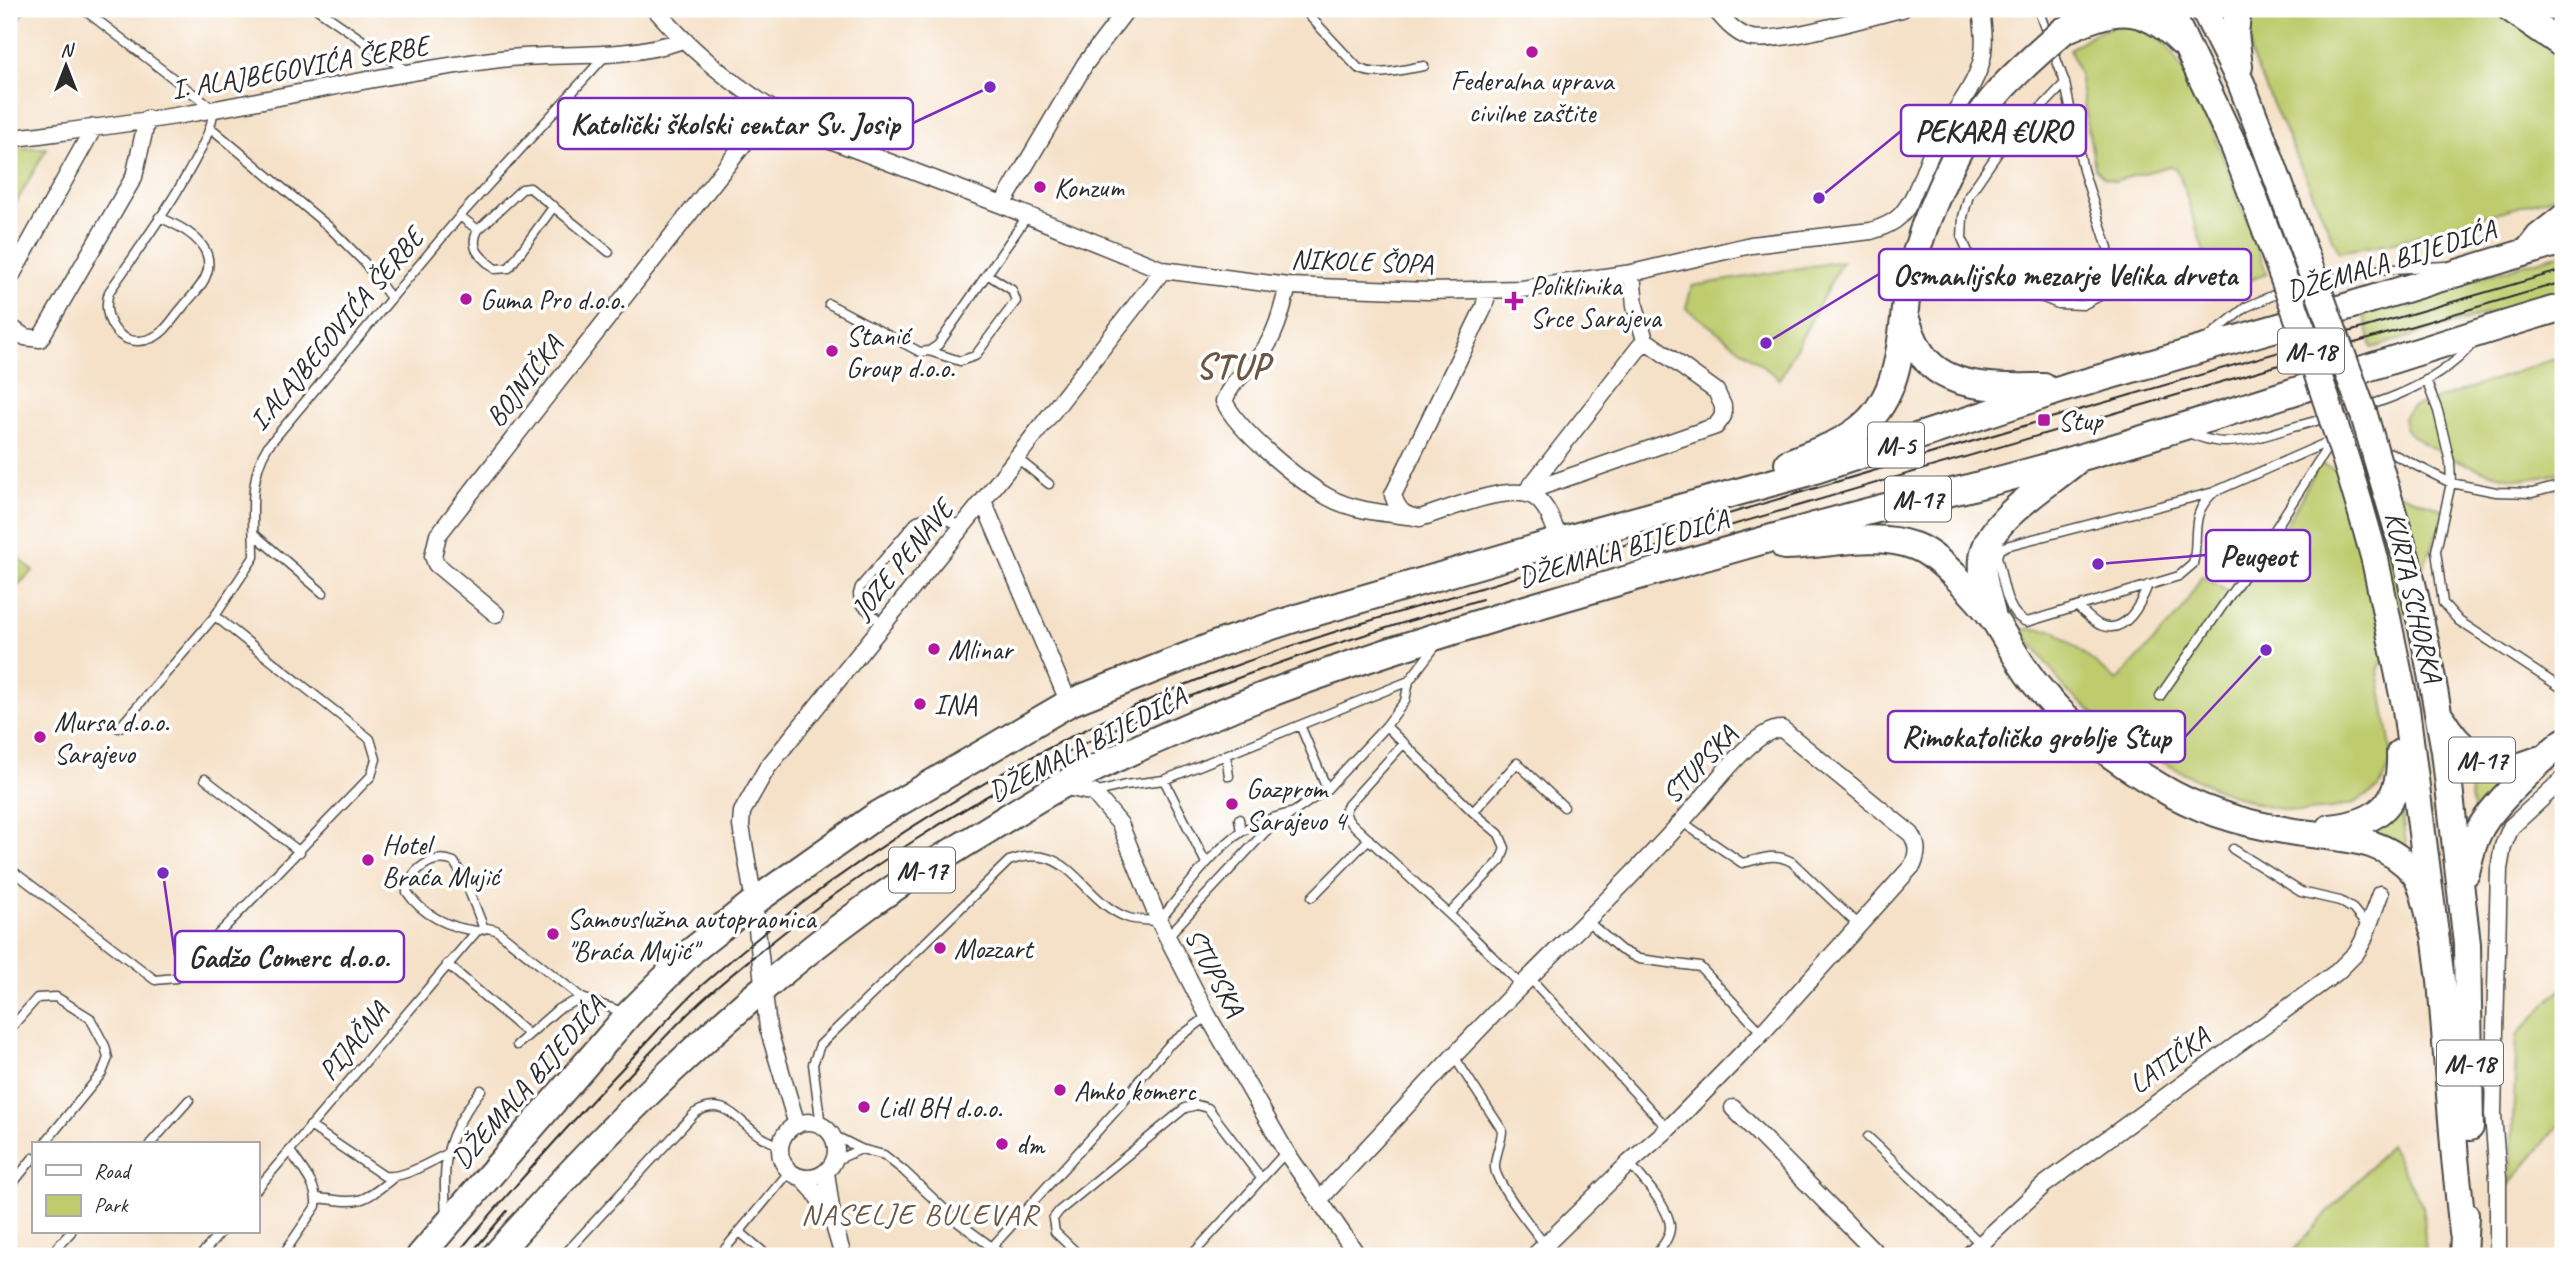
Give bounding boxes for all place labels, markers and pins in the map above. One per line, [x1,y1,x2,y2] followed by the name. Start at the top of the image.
[1524,44,1540,60] marker: Federalna uprava civilne zaštite
[1450,63,1615,130] place label: Federalna uprava civilne zaštite
[558,98,913,149] callout: Katolički školski centar Sv. Josip
[1901,105,2086,156] callout: PEKARA €URO
[1054,170,1125,205] place label: Konzum
[1032,179,1048,195] marker: Konzum
[1879,249,2251,300] callout: Osmanlijsko mezarje Velika drveta
[1530,268,1663,335] place label: Poliklinika Srce Sarajeva
[480,282,625,317] place label: Guma Pro d.o.o.
[458,291,474,307] marker: Guma Pro d.o.o.
[1504,291,1524,311] marker: Poliklinika Srce Sarajeva
[846,318,955,385] place label: Stanić Group d.o.o.
[824,343,840,359] marker: Stanić Group d.o.o.
[2058,403,2104,438] place label: Stup
[2036,412,2052,428] marker: Stup
[2206,530,2310,581] callout: Peugeot
[948,632,1014,667] place label: Mlinar
[926,641,942,657] marker: Mlinar
[934,687,978,722] place label: INA
[912,696,928,712] marker: INA
[54,704,170,771] place label: Mursa d.o.o. Sarajevo
[1888,711,2185,762] callout: Rimokatoličko groblje Stup
[32,729,48,745] marker: Mursa d.o.o. Sarajevo
[1246,771,1349,838] place label: Gazprom Sarajevo 4
[1224,796,1240,812] marker: Gazprom Sarajevo 4
[382,827,503,894] place label: Hotel Braća Mujić
[360,852,376,868] marker: Hotel Braća Mujić
[567,901,817,968] place label: Samouslužna autopraonica "Braća Mujić"
[545,926,561,942] marker: Samouslužna autopraonica "Braća Mujić"
[175,931,404,982] callout: Gadžo Comerc d.o.o.
[954,931,1035,966] place label: Mozzart
[932,940,948,956] marker: Mozzart
[1074,1073,1198,1108] place label: Amko komerc
[1052,1082,1068,1098] marker: Amko komerc
[878,1090,1003,1125] place label: Lidl BH d.o.o.
[856,1099,872,1115] marker: Lidl BH d.o.o.
[1016,1127,1046,1162] place label: dm
[994,1136,1010,1152] marker: dm

